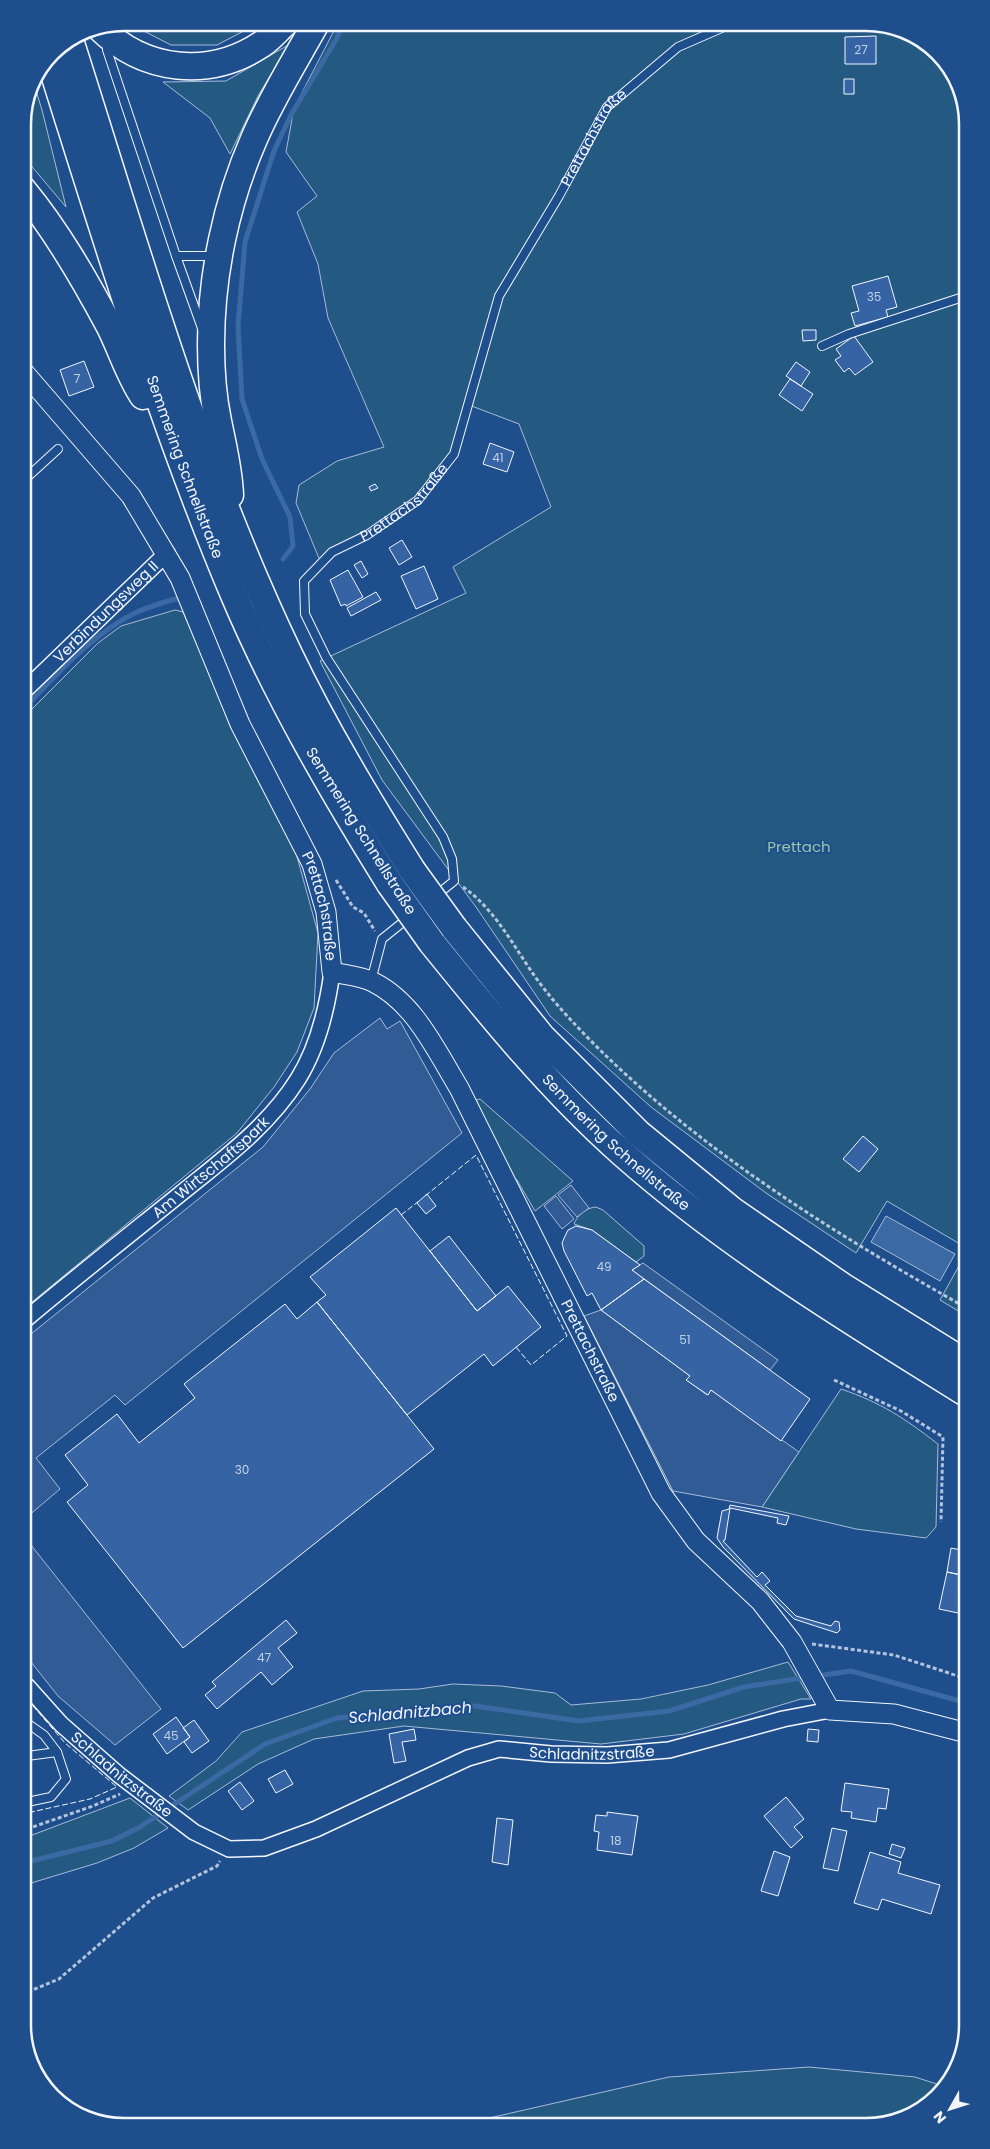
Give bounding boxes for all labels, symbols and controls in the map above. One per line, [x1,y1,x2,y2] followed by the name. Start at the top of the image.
[854,41,868,58] house number: 27
[555,84,631,190] street label: Prettachstraße
[867,288,881,305] house number: 35
[74,370,81,387] house number: 7
[142,372,229,562] street label: Semmering Schnellstraße
[492,449,504,466] house number: 41
[356,459,453,547] street label: Prettachstraße
[48,556,163,667] street label: Verbindungsweg II
[301,743,422,918] street label: Semmering Schnellstraße
[767,836,831,857] park label: Prettach
[297,847,342,962] street label: Prettachstraße
[538,1069,695,1215] street label: Semmering Schnellstraße
[147,1111,274,1223] street label: Am Wirtschaftspark
[596,1258,612,1275] house number: 49
[556,1296,625,1406] street label: Prettachstraße
[679,1331,691,1348] house number: 51
[235,1461,249,1478] house number: 30
[257,1649,271,1666] house number: 47
[347,1696,473,1729] water label: Schladnitzbach
[67,1726,177,1822] street label: Schladnitzstraße
[163,1727,179,1744] house number: 45
[528,1740,656,1765] street label: Schladnitzstraße
[610,1832,622,1849] house number: 18
[925,2084,975,2134] north arrow
[929,2107,951,2128] text: N

